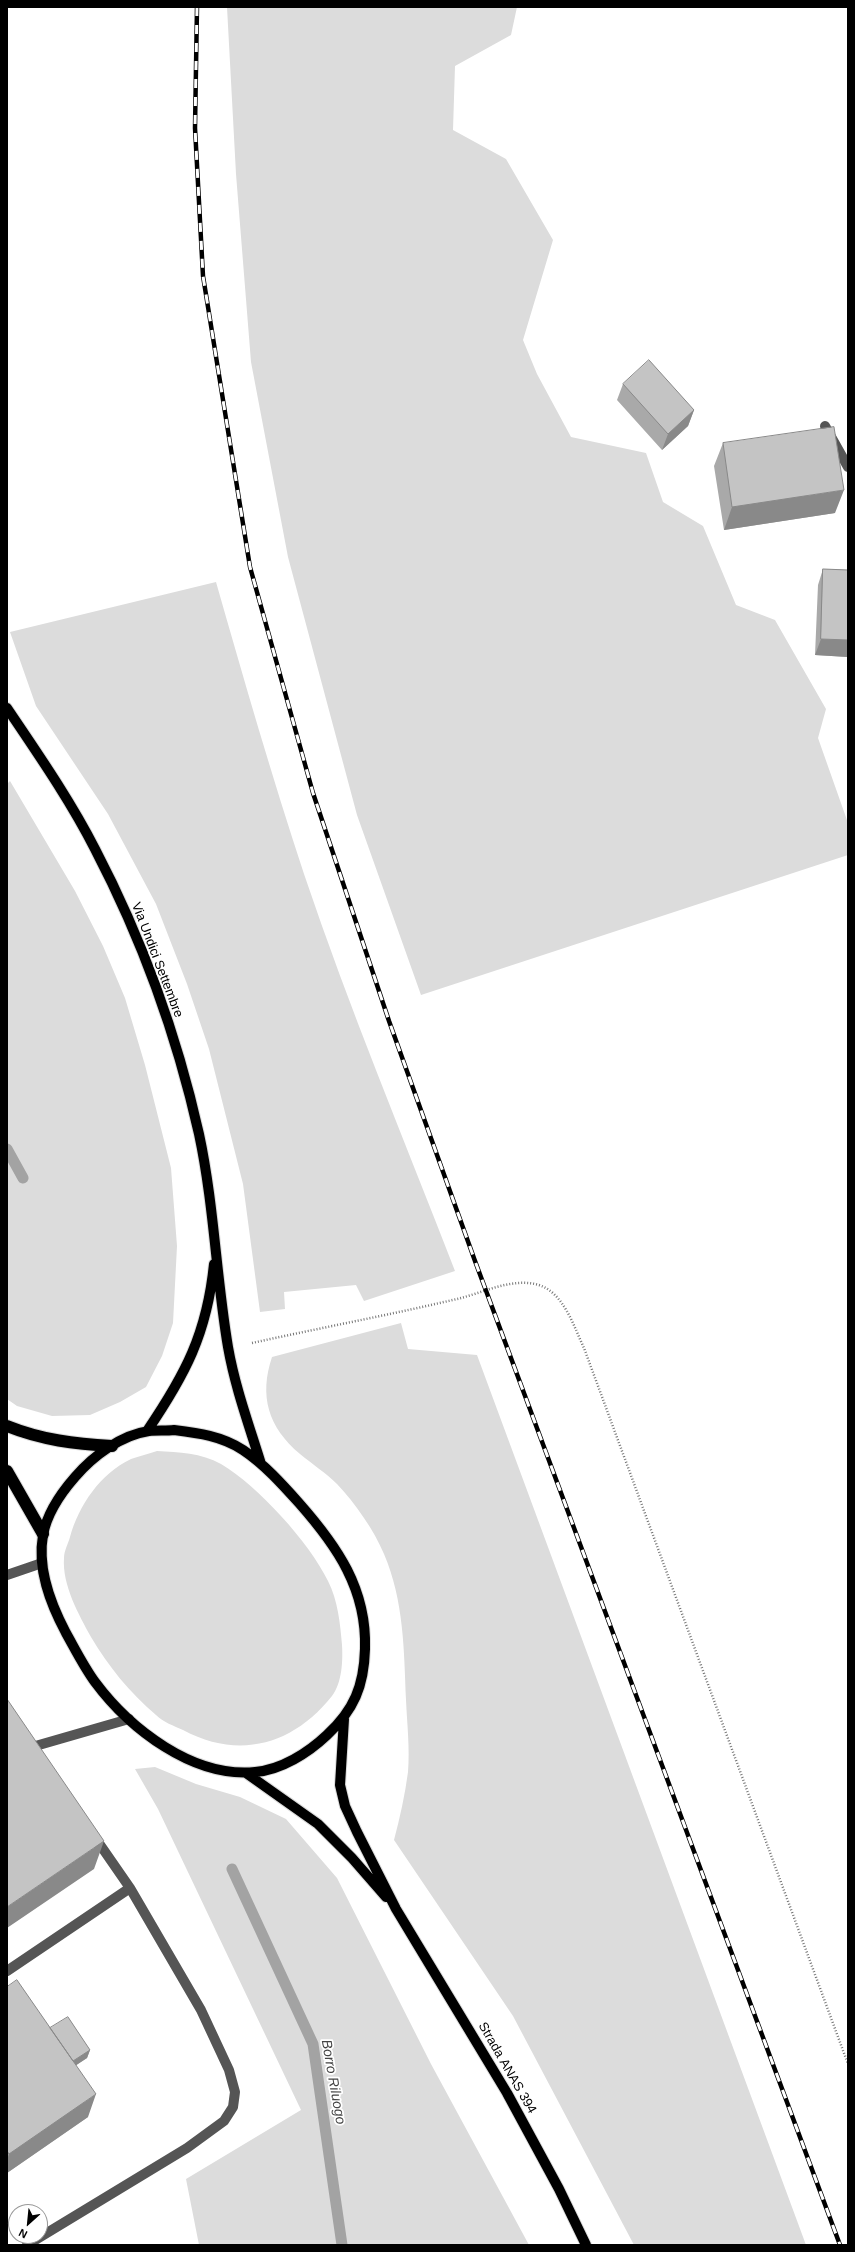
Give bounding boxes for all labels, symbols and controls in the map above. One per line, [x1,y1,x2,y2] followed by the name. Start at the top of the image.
[128,900,186,1020] street label: Via Undici Settembre
[475,2020,539,2116] street label: Strada ANAS 394
[317,2038,349,2126] water label: Borro Riluogo
[8,2204,48,2244] north arrow
[17,2227,29,2241] text: N

